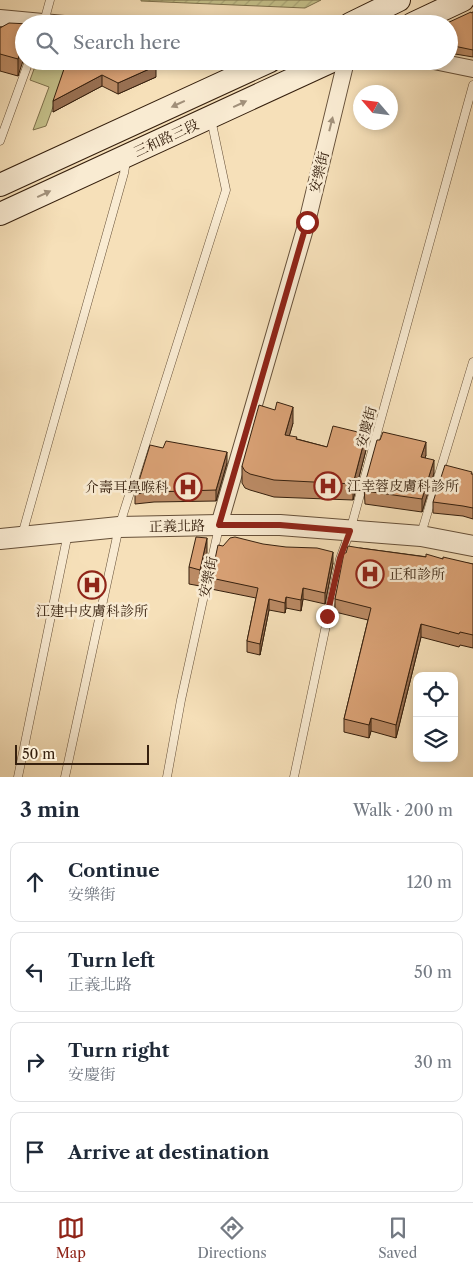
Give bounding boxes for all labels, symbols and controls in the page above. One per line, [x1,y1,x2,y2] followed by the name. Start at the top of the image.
[15,15,458,70] search box
[33,29,61,57] icon: search
[73,31,181,54] text: Search here
[353,85,398,130] north arrow
[233,99,247,107] one-way arrow
[171,100,185,108] one-way arrow
[130,115,202,161] street label: 三和路三段
[327,116,335,131] one-way arrow
[305,149,333,195] street label: 安樂街
[37,189,51,197] one-way arrow
[296,211,319,234] route start
[352,404,380,450] street label: 安慶街
[313,471,343,501] hospital icon: 江幸蓉皮膚科診所
[173,472,203,502] hospital icon: 介壽耳鼻喉科
[347,477,459,495] place label: 江幸蓉皮膚科診所
[85,478,169,496] place label: 介壽耳鼻喉科
[149,517,205,535] street label: 正義北路
[195,555,221,599] street label: 安樂街
[355,559,385,589] hospital icon: 正和診所
[389,565,445,583] place label: 正和診所
[77,570,107,600] hospital icon: 江建中皮膚科診所
[36,602,148,620] place label: 江建中皮膚科診所
[316,605,339,628] route end
[413,672,458,762] map controls
[413,672,458,717] button: locate
[413,717,458,762] button: layers
[15,742,149,765] scale bar
[22,745,55,763] text: 50 m
[20,797,80,822] text: 3 min
[353,800,453,820] text: Walk · 200 m
[68,859,160,882] text: Continue
[21,868,49,896] icon: ahead
[407,872,452,892] text: 120 m
[68,884,116,904] text: 安樂街
[68,949,155,972] text: Turn left
[21,958,49,986] icon: left
[414,962,452,982] text: 50 m
[68,974,132,994] text: 正義北路
[68,1039,169,1062] text: Turn right
[21,1048,49,1076] icon: right
[414,1052,452,1072] text: 30 m
[68,1064,116,1084] text: 安慶街
[21,1138,49,1166] icon: arrive
[68,1141,269,1164] text: Arrive at destination
[56,1214,86,1262] tab: Map
[197,1214,267,1262] tab: Directions
[378,1214,417,1262] tab: Saved

